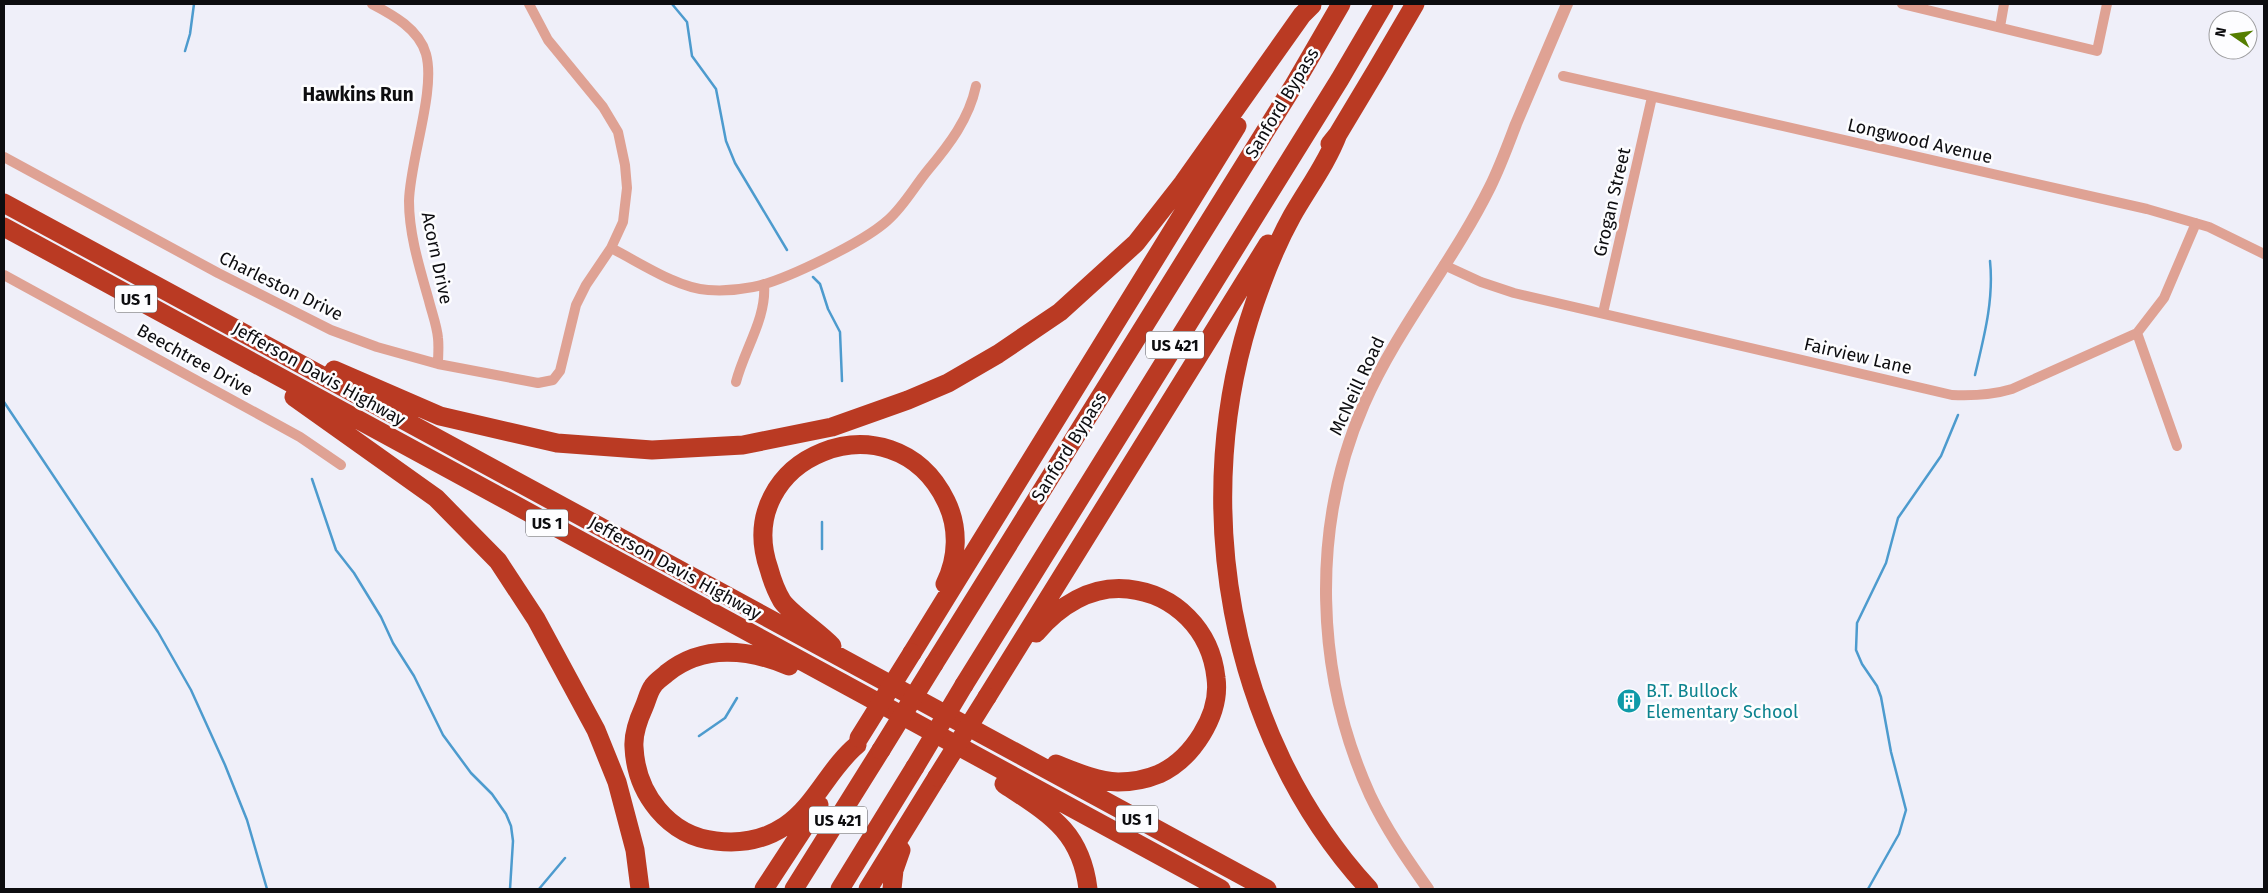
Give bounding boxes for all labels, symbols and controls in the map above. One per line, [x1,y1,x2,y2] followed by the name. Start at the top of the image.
[2208,10,2258,60] north arrow
[2211,26,2230,39] text: N
[1240,44,1324,162] street label: Sanford Bypass
[302,83,414,106] district label: Hawkins Run
[1845,114,1995,168] street label: Longwood Avenue
[1589,145,1635,259] street label: Grogan Street
[417,210,457,306] street label: Acorn Drive
[216,247,346,325] street label: Charleston Drive
[115,286,157,312] road number: US 1
[229,317,409,431] street label: Jefferson Davis Highway
[133,319,257,401] street label: Beechtree Drive
[1146,332,1204,358] road number: US 421
[1324,333,1390,439] street label: McNeill Road
[1802,333,1914,379] street label: Fairview Lane
[1027,388,1111,506] street label: Sanford Bypass
[526,509,568,536] road number: US 1
[585,511,765,625] street label: Jefferson Davis Highway
[1646,680,1798,723] place label: B.T. Bullock Elementary School
[1616,688,1642,714] building icon: B.T. Bullock Elementary School
[809,806,867,834] road number: US 421
[1116,806,1158,832] road number: US 1

